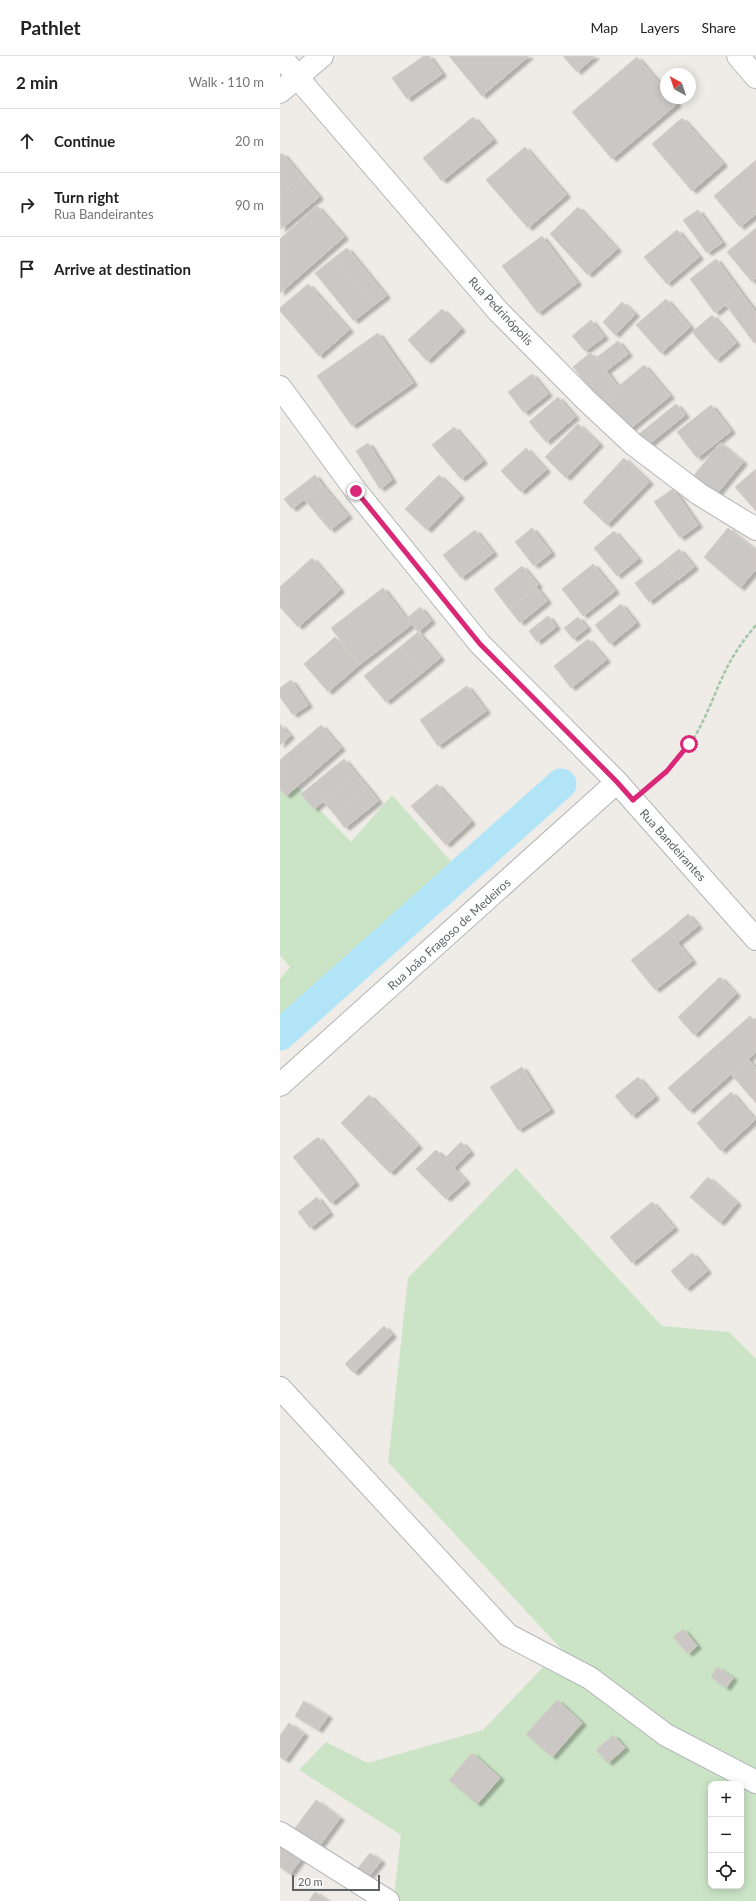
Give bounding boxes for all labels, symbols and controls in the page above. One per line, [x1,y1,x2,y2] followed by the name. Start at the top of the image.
[20,16,81,39] text: Pathlet
[590,19,618,36] text: Map
[640,19,680,36] text: Layers
[702,19,736,36] text: Share
[660,68,696,104] north arrow
[16,72,58,93] text: 2 min
[188,74,264,90] text: Walk · 110 m
[16,130,38,152] icon: ahead
[54,132,115,150] text: Continue
[235,133,264,149] text: 20 m
[54,188,119,206] text: Turn right
[16,194,38,216] icon: right
[235,197,264,213] text: 90 m
[54,206,154,222] text: Rua Bandeirantes
[16,258,38,280] icon: arrive
[54,260,191,278] text: Arrive at destination
[465,274,537,348] street label: Rua Pedrinópolis
[347,482,365,500] route end
[680,735,698,753] route start
[637,806,709,884] street label: Rua Bandeirantes
[384,875,514,993] street label: Rua João Fragoso de Medeiros
[708,1781,744,1889] map controls
[708,1781,744,1817] button: +
[708,1817,744,1853] button: −
[708,1853,744,1889] button: locate
[292,1873,380,1892] scale bar
[298,1875,323,1888] text: 20 m

